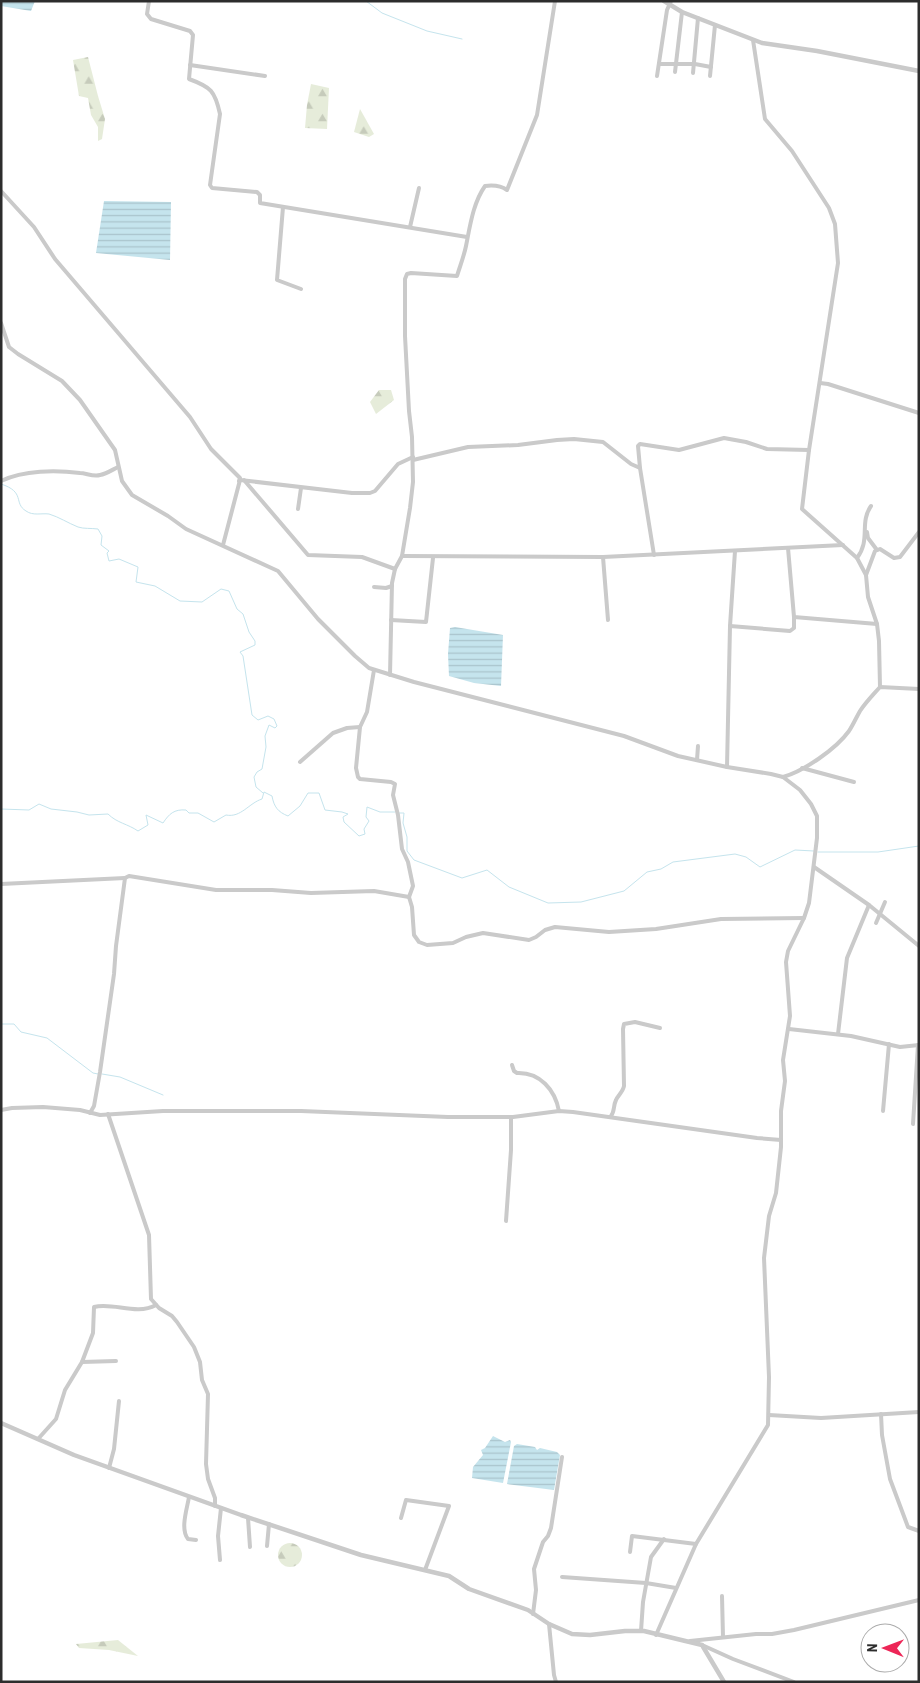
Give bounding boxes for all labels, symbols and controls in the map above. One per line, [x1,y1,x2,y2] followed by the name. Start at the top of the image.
[860,1623,910,1673] north arrow
[864,1643,880,1652] text: N

